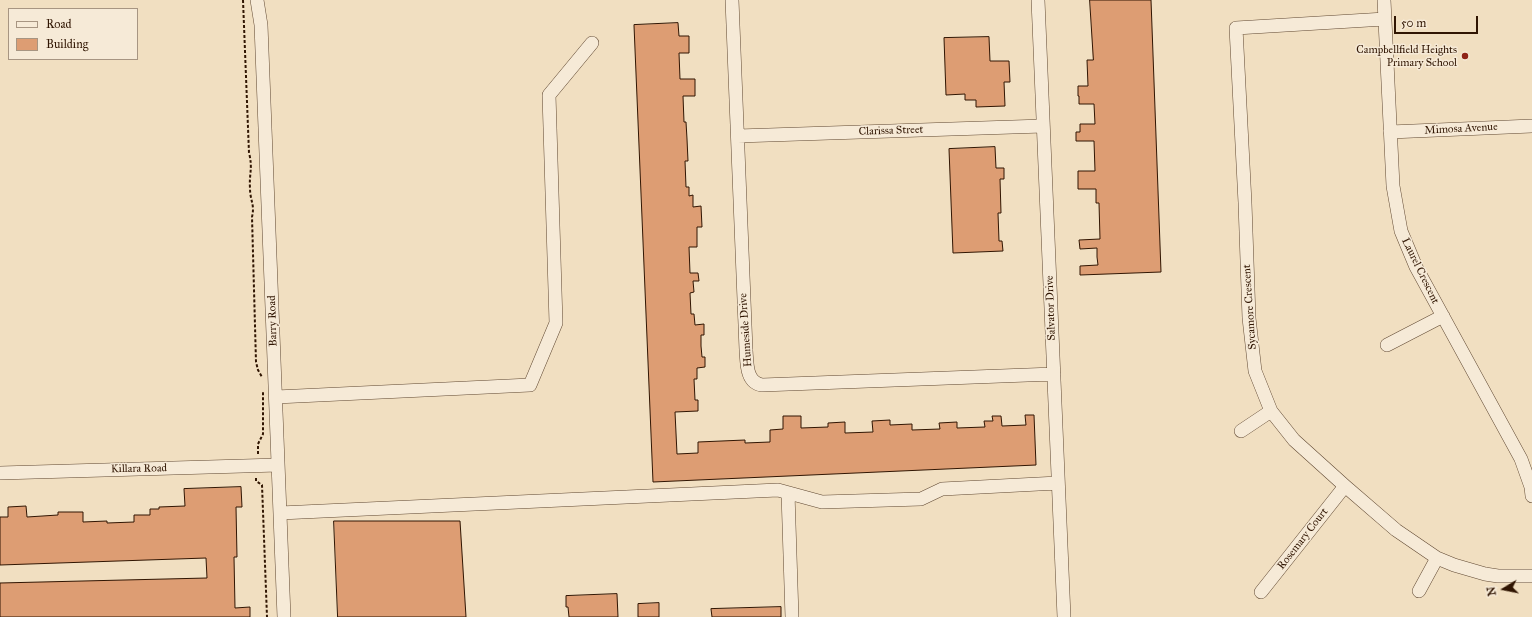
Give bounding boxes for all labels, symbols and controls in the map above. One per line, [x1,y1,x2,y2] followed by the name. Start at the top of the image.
[8,8,138,60] legend
[1396,8,1480,34] scale bar
[1401,16,1426,30] text: 50 m
[46,17,72,31] text: Road
[46,37,88,51] text: Building
[1356,43,1457,69] place label: Campbellfield Heights Primary School
[1460,51,1470,61] marker: Campbellfield Heights Primary School
[1424,120,1498,138] street label: Mimosa Avenue
[858,123,924,139] street label: Clarissa Street
[1398,236,1442,306] street label: Laurel Crescent
[1240,264,1260,350] street label: Sycamore Crescent
[1043,275,1059,341] street label: Salvator Drive
[737,293,755,367] street label: Humeside Drive
[266,295,280,347] street label: Barry Road
[111,462,167,476] street label: Killara Road
[1275,506,1331,572] street label: Rosemary Court
[1484,569,1524,609] north arrow
[1484,585,1499,597] text: N

